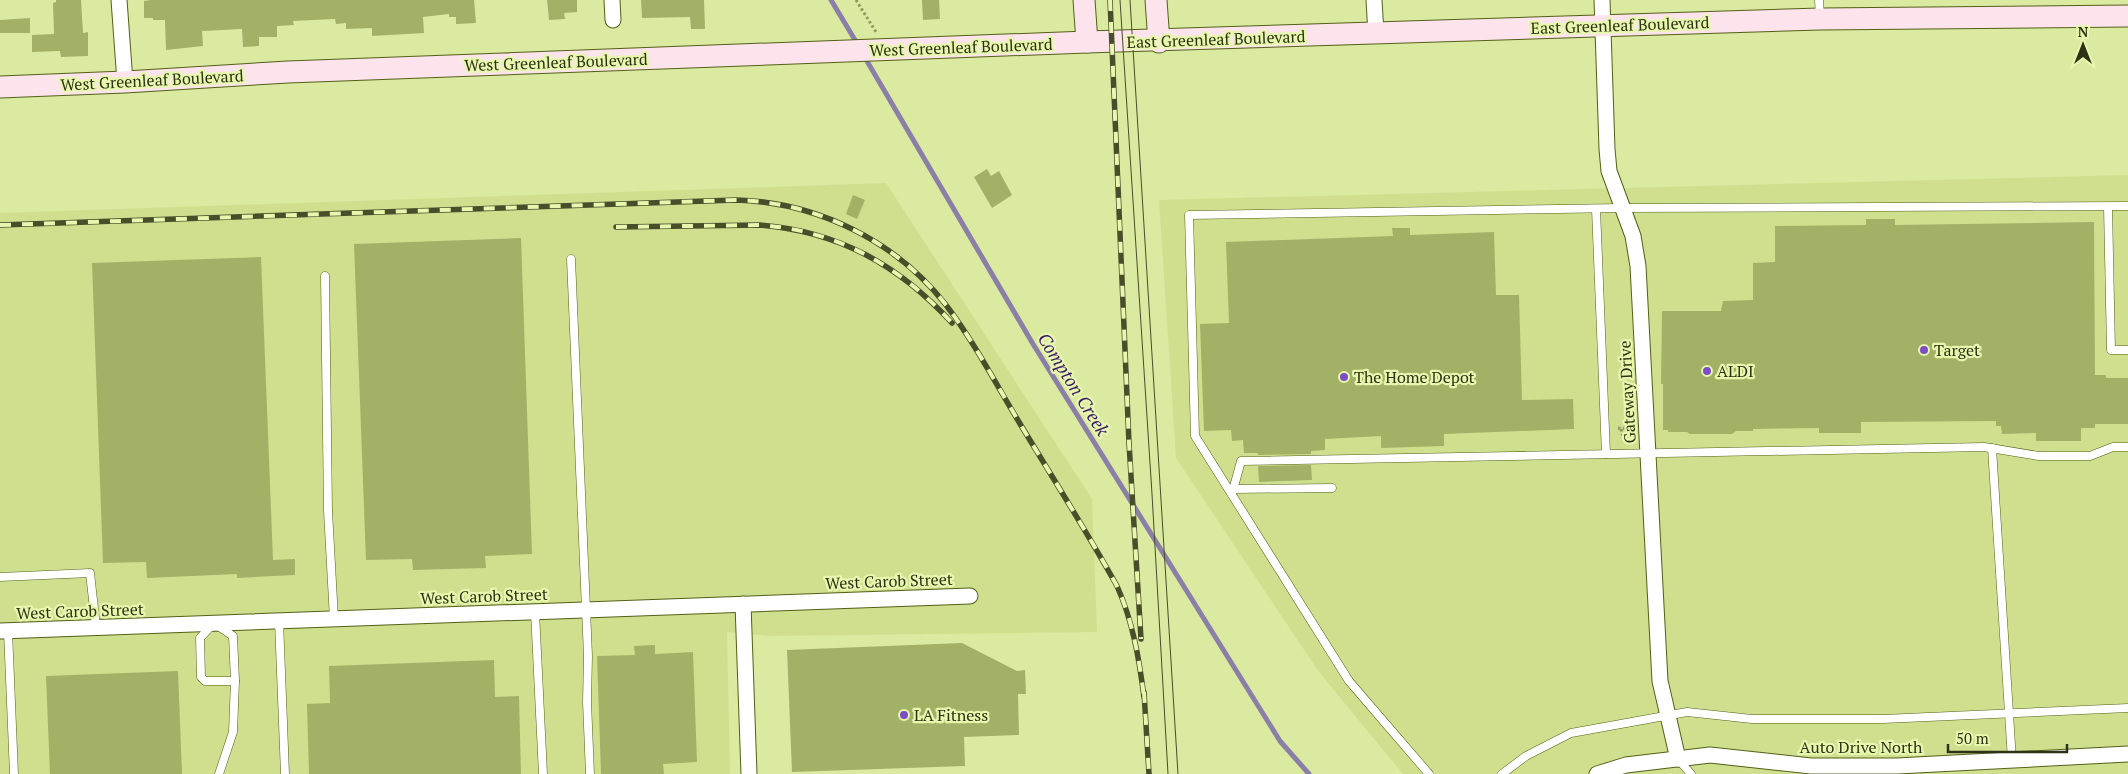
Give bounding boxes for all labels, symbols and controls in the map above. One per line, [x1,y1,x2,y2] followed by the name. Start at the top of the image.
[1530,11,1710,39] street label: East Greenleaf Boulevard
[2058,20,2108,70] north arrow
[2078,22,2089,41] text: N
[1126,25,1306,53] street label: East Greenleaf Boulevard
[869,33,1053,61] street label: West Greenleaf Boulevard
[464,48,648,76] street label: West Greenleaf Boulevard
[60,64,244,96] street label: West Greenleaf Boulevard
[1033,328,1115,440] water label: Compton Creek
[1934,339,1980,361] place label: Target
[1613,340,1641,444] street label: Gateway Drive
[1918,344,1930,356] marker: Target
[1717,360,1754,382] place label: ALDI
[1701,365,1713,377] marker: ALDI
[1354,366,1475,388] place label: The Home Depot
[1338,371,1350,383] marker: The Home Depot
[825,568,953,594] street label: West Carob Street
[420,583,548,609] street label: West Carob Street
[16,598,144,624] street label: West Carob Street
[914,704,988,726] place label: LA Fitness
[898,709,910,721] marker: LA Fitness
[1948,722,2067,754] scale bar
[1956,728,1989,748] text: 50 m
[1800,736,1923,758] street label: Auto Drive North

